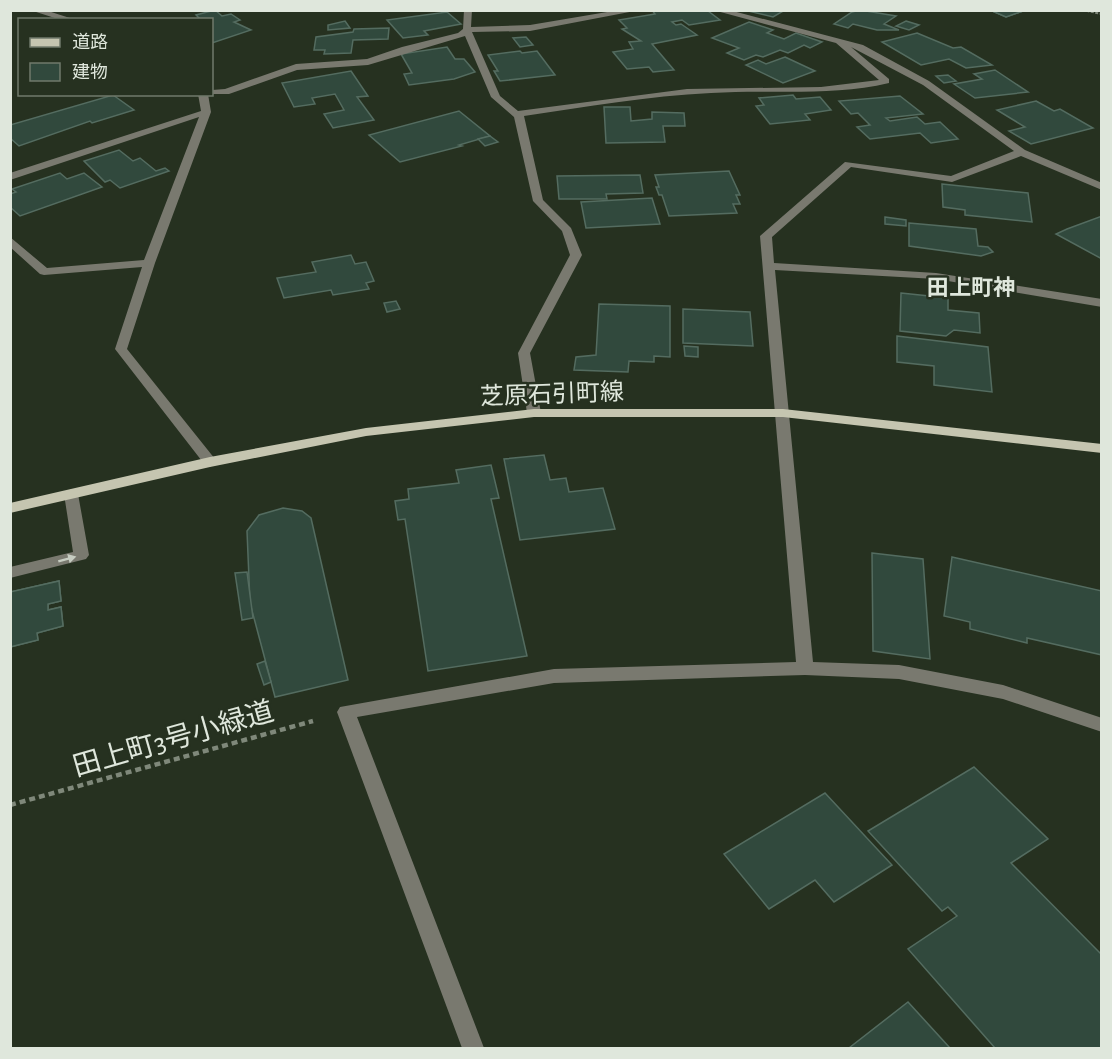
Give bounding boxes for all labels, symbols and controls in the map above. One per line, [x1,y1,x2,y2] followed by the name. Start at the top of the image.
[18,18,213,96] legend
[72,32,108,52] text: 道路
[72,62,108,82] text: 建物
[927,276,1015,299] district label: 田上町神
[480,378,624,410] street label: 芝原石引町線
[58,554,76,563] one-way arrow
[69,696,277,782] street label: 田上町3号小緑道

